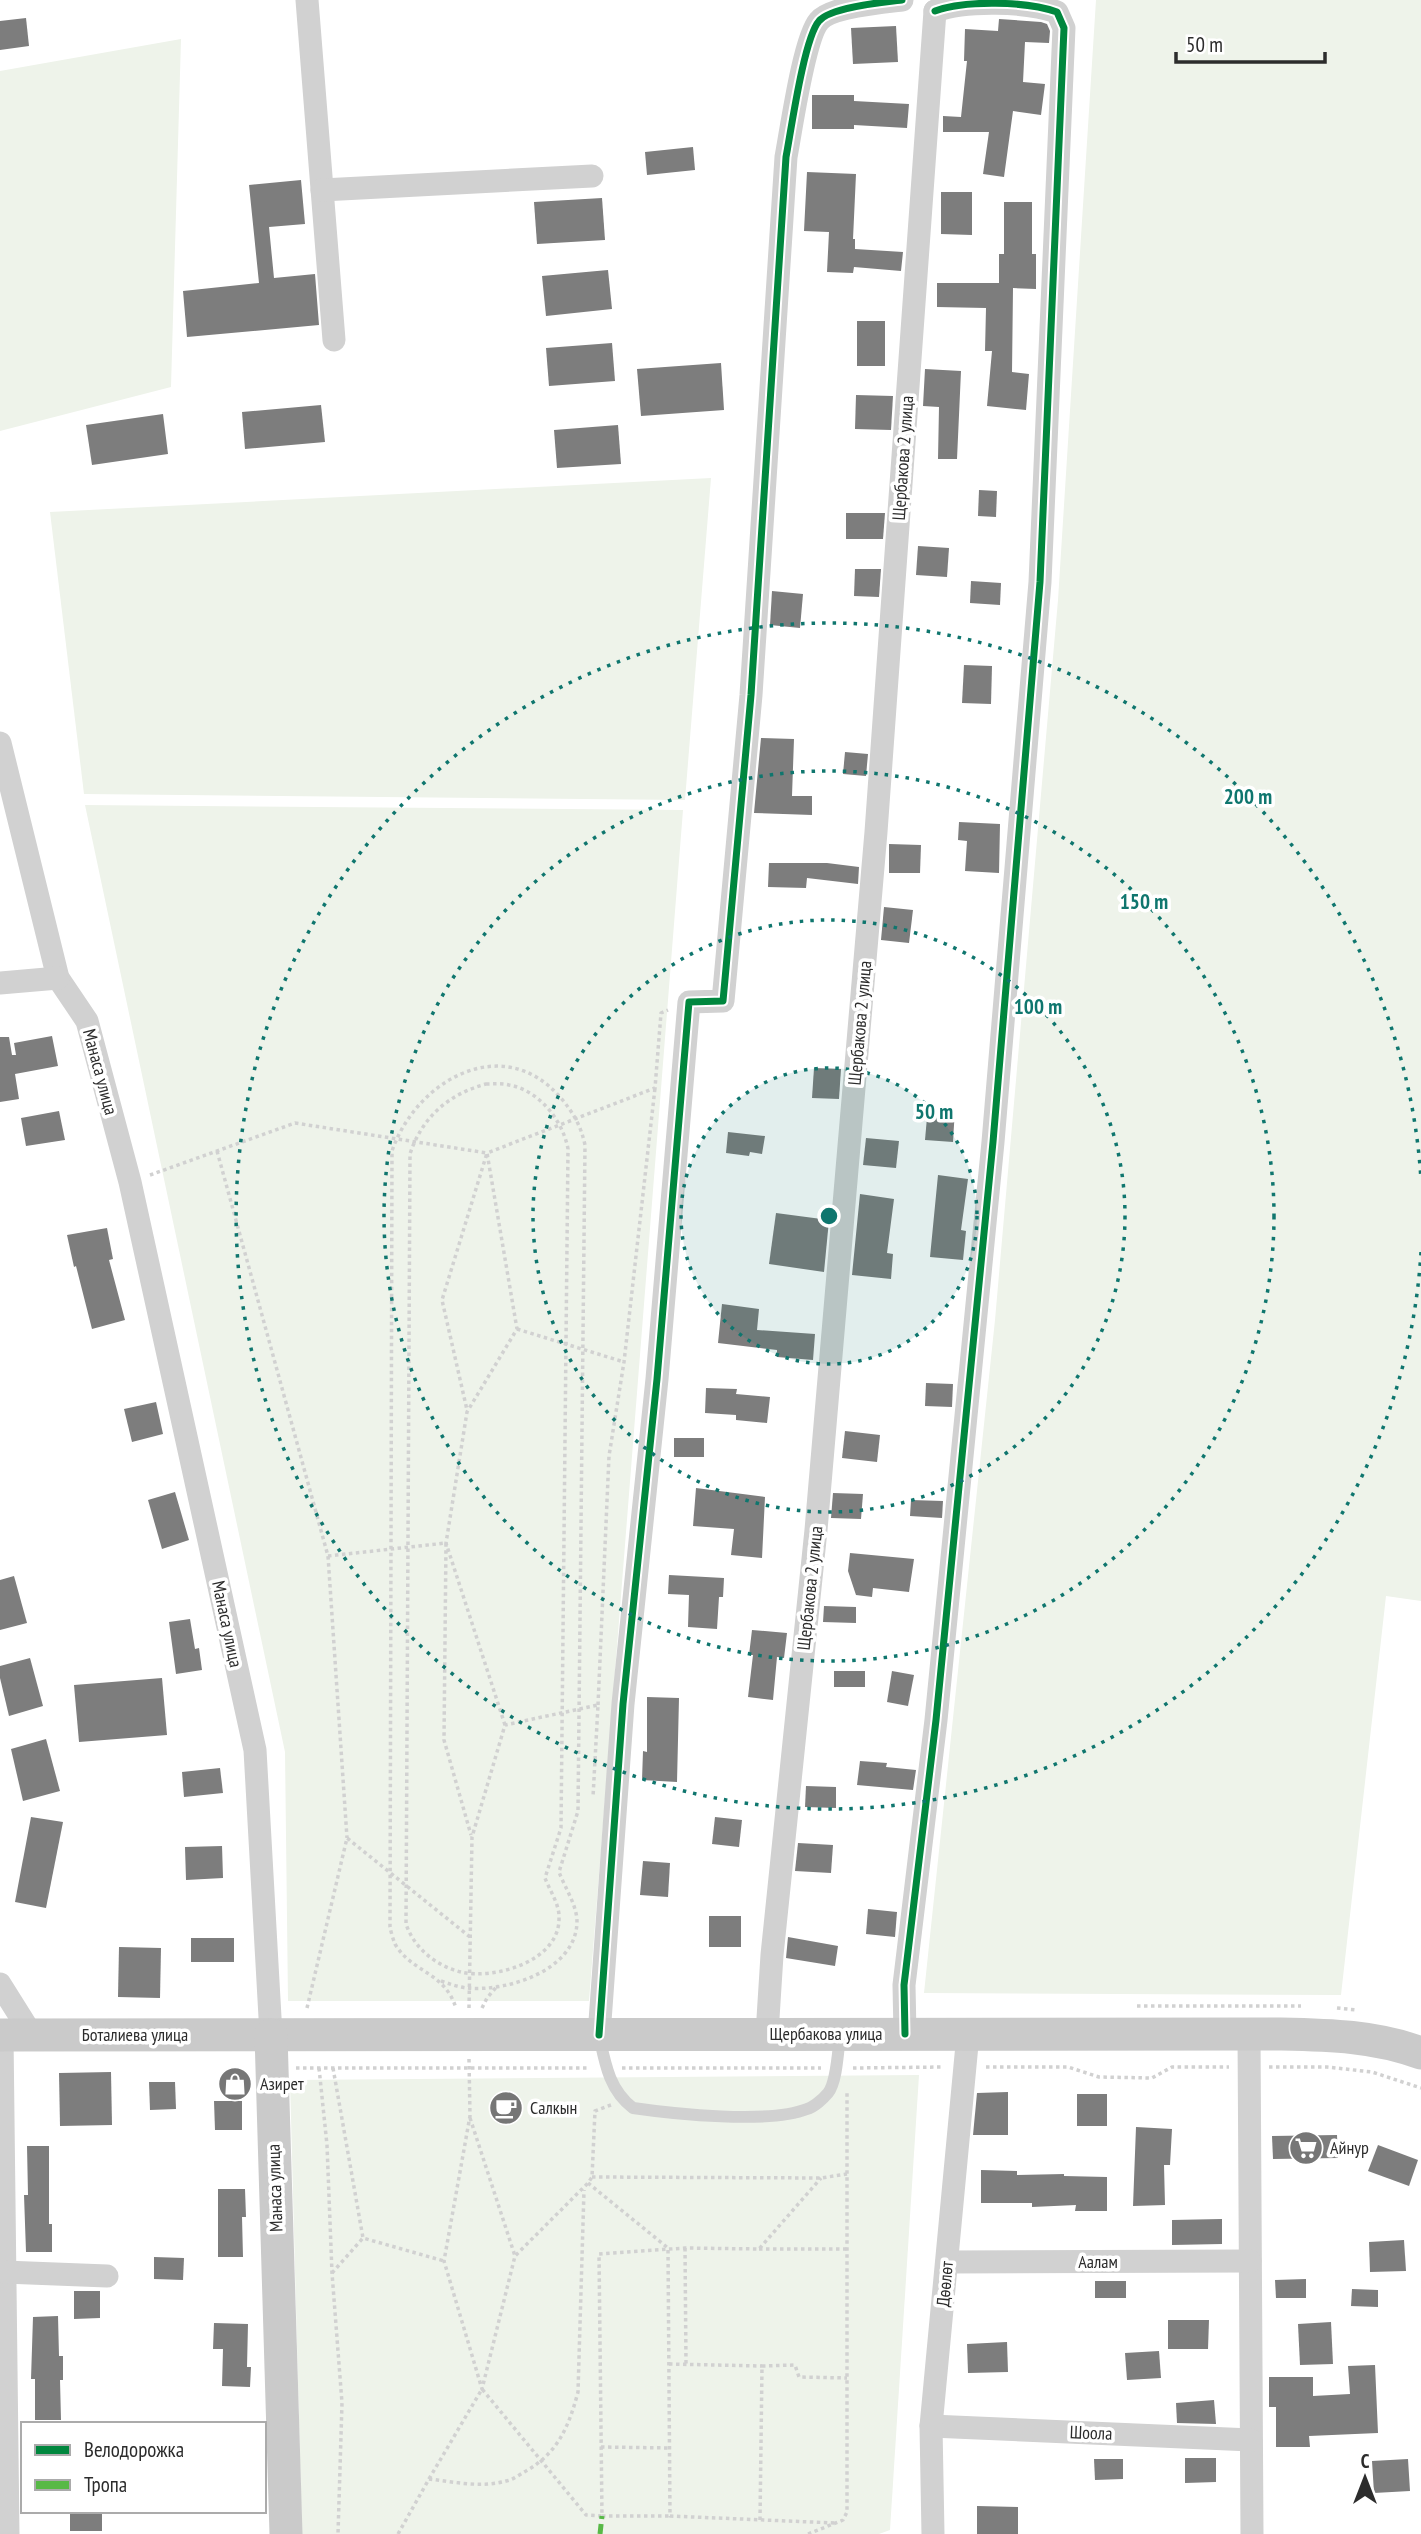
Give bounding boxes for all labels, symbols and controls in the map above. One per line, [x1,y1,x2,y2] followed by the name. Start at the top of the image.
[1176,21,1325,65] scale bar
[1186,31,1223,58] text: 50 m
[887,395,918,521] street label: Щербакова 2 улица
[1224,783,1272,810] text: 200 m
[1120,888,1168,915] text: 150 m
[843,960,876,1086] street label: Щербакова 2 улица
[1014,993,1062,1020] text: 100 m
[78,1026,123,1117] street label: Манаса улица
[915,1098,953,1125] text: 50 m
[817,1204,841,1228] centre of rings
[792,1525,827,1651] street label: Щербакова 2 улица
[207,1578,248,1669] street label: Манаса улица
[770,2022,882,2045] street label: Щербакова улица
[82,2023,188,2046] street label: Боталиева улица
[216,2065,254,2103] shop icon: Азирет
[260,2072,304,2095] place label: Азирет
[487,2089,525,2127] cafe icon: Салкын
[530,2096,577,2119] place label: Салкын
[1287,2129,1325,2167] supermarket icon: Айнур
[1330,2136,1369,2159] place label: Айнур
[261,2144,288,2232] street label: Манаса улица
[1078,2250,1118,2273] street label: Аалам
[931,2260,958,2308] street label: Дөөлөт
[1069,2420,1113,2445] street label: Шоола
[21,2422,266,2513] legend
[84,2436,184,2463] text: Велодорожка
[1330,2443,1400,2513] north arrow
[1361,2449,1370,2473] text: С
[84,2471,127,2498] text: Тропа

